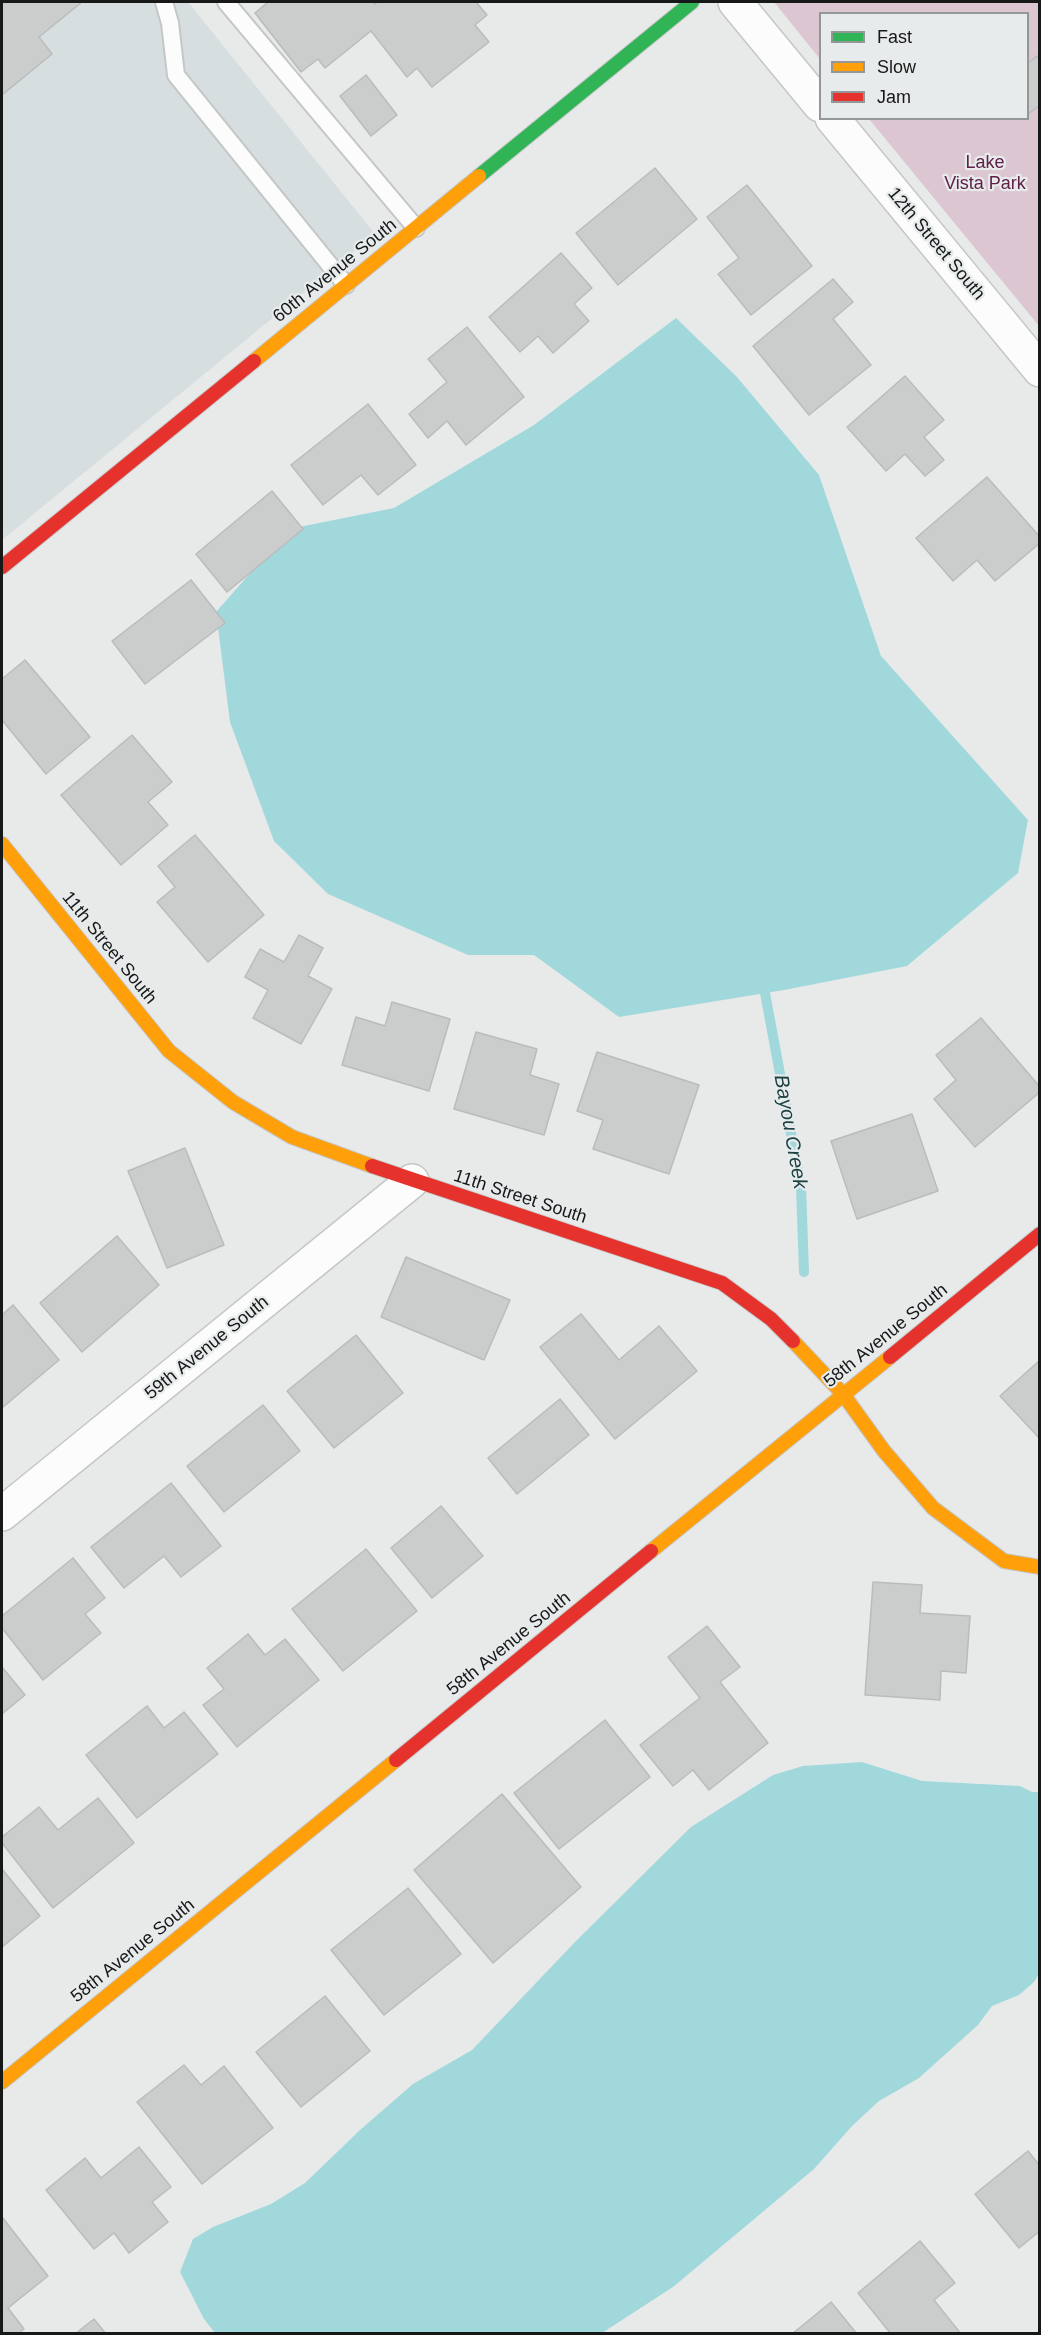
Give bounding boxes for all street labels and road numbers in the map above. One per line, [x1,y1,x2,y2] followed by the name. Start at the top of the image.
[883,183,989,305] street label: 12th Street South
[269,215,401,327] street label: 60th Avenue South
[57,887,161,1009] street label: 11th Street South
[451,1165,589,1229] street label: 11th Street South
[820,1280,952,1392] street label: 58th Avenue South
[141,1292,273,1404] street label: 59th Avenue South
[443,1588,575,1700] street label: 58th Avenue South
[67,1895,199,2007] street label: 58th Avenue South

